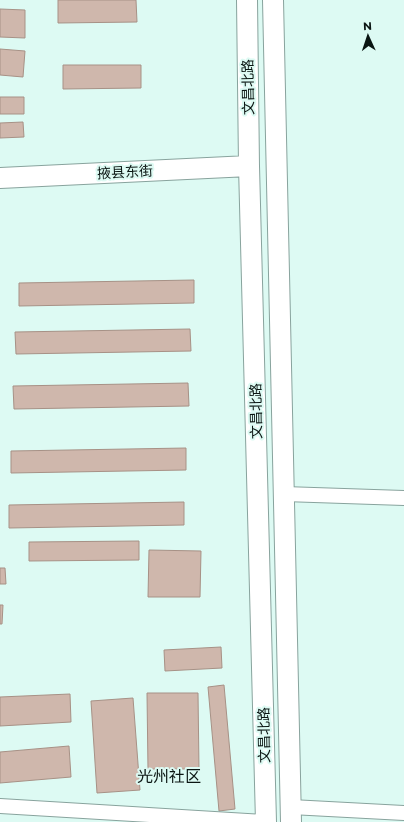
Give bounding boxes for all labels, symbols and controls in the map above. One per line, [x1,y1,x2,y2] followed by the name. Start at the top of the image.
[348,16,388,56] north arrow
[363,19,372,33] text: N
[239,59,257,115] street label: 文昌北路
[97,162,153,182] street label: 掖县东街
[247,383,265,439] street label: 文昌北路
[255,707,273,763] street label: 文昌北路
[137,767,201,786] district label: 光州社区

